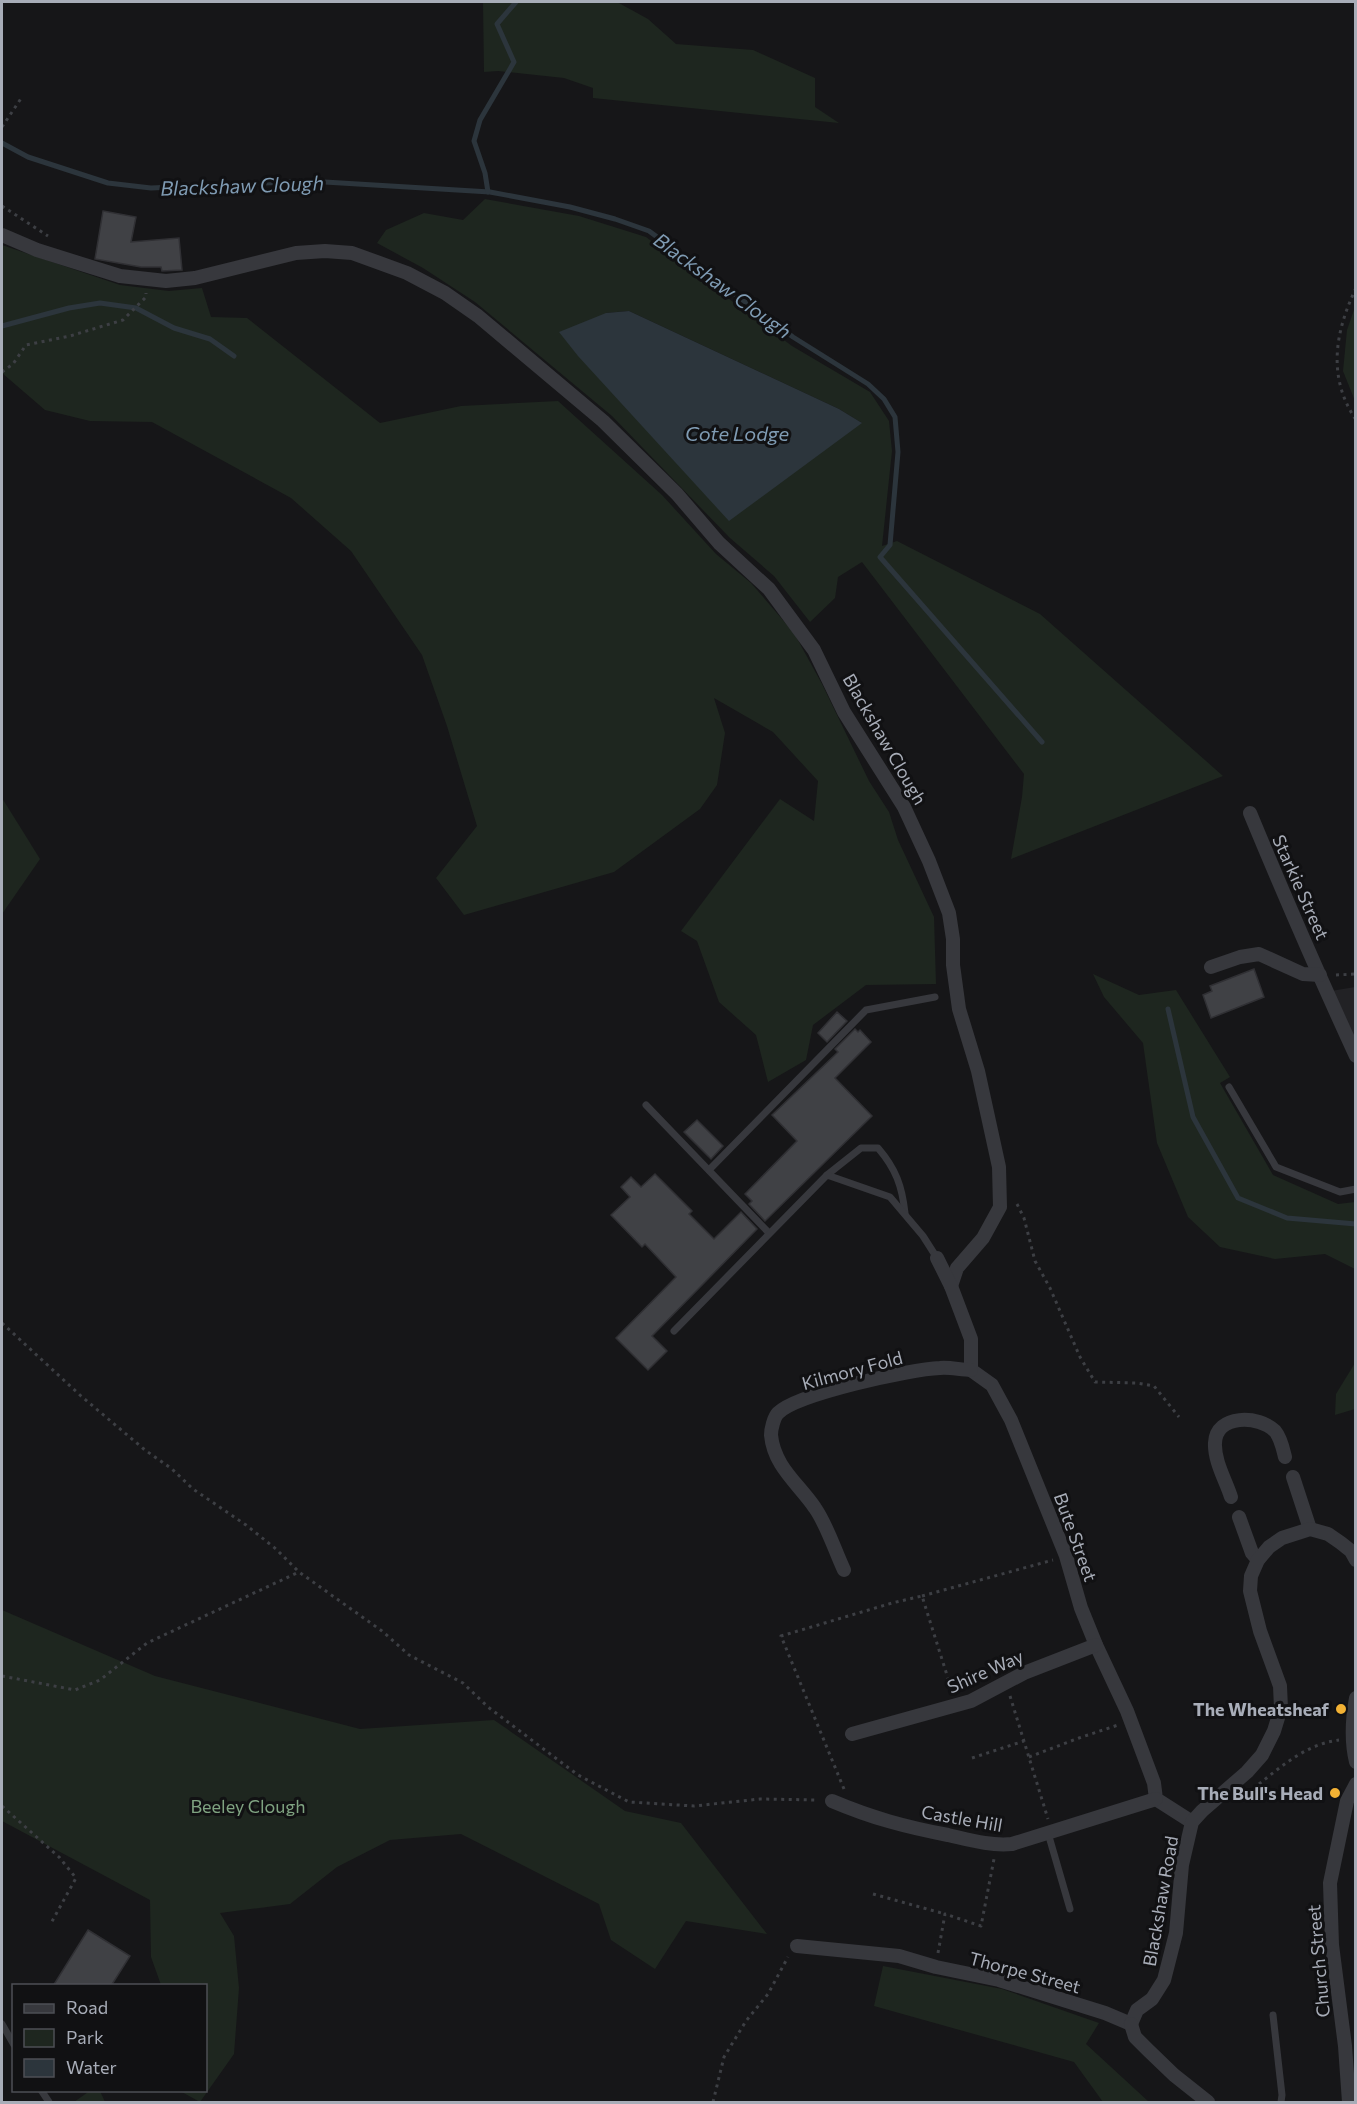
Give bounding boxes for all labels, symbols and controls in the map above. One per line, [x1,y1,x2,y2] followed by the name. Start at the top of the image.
[160,170,324,200] water label: Blackshaw Clough
[650,227,796,343] water label: Blackshaw Clough
[685,421,789,445] water label: Cote Lodge
[839,670,931,808] street label: Blackshaw Clough
[1268,831,1334,943] street label: Starkie Street
[799,1346,905,1394] street label: Kilmory Fold
[1050,1490,1102,1584] street label: Bute Street
[943,1644,1027,1698] street label: Shire Way
[1193,1698,1330,1720] place label: The Wheatsheaf
[1334,1702,1348,1716] marker: The Wheatsheaf
[1197,1782,1323,1804] place label: The Bull's Head
[1328,1786,1342,1800] marker: The Bull's Head
[191,1795,306,1817] park label: Beeley Clough
[920,1800,1004,1836] street label: Castle Hill
[1138,1834,1182,1968] street label: Blackshaw Road
[1302,1904,1334,2018] street label: Church Street
[967,1947,1083,1997] street label: Thorpe Street
[12,1984,207,2092] legend
[66,1996,108,2018] text: Road
[66,2026,104,2048] text: Park
[66,2056,117,2078] text: Water

